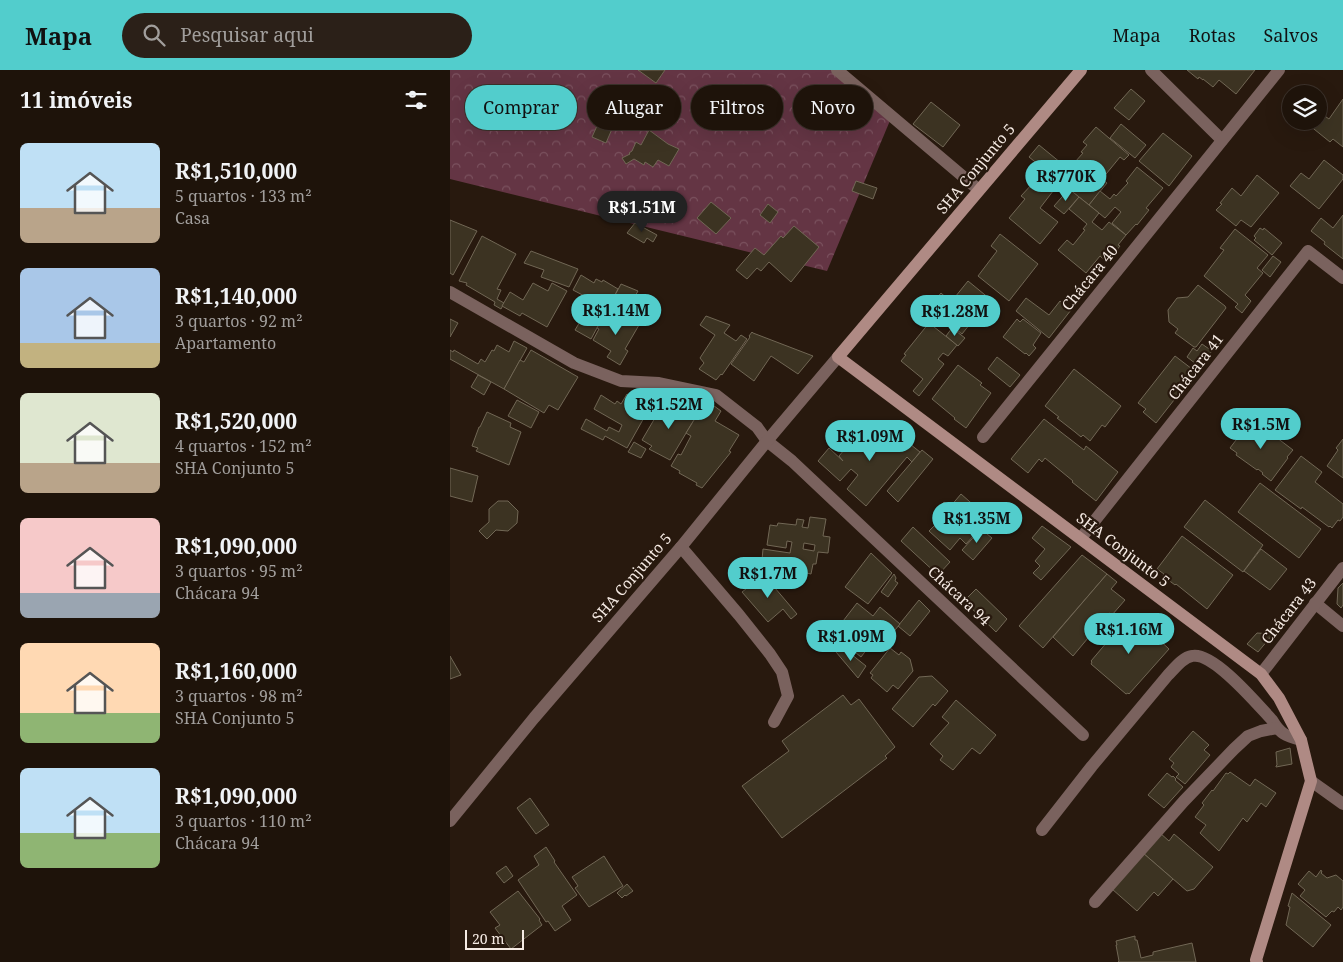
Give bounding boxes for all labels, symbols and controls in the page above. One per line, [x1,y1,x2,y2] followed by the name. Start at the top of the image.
[122,13,472,58] search box
[25,19,92,52] text: Mapa
[140,21,168,49] icon: search
[180,22,314,48] text: Pesquisar aqui
[1113,23,1161,47] text: Mapa
[1189,23,1236,47] text: Rotas
[1264,23,1318,47] text: Salvos
[465,85,577,130] chip: Comprar
[587,85,681,130] chip: Alugar
[691,85,783,130] chip: Filtros
[793,85,873,130] chip: Novo
[1282,85,1327,130] map controls
[1282,85,1327,130] button: layers
[20,86,132,114] text: 11 imóveis
[402,86,430,114] icon: filters
[932,119,1019,218] street label: SHA Conjunto 5
[175,157,297,185] text: R$1,510,000
[1025,160,1107,202] pin: R$770K
[60,163,120,223] icon: home
[1036,165,1096,187] text: R$770K
[175,185,312,207] text: 5 quartos · 133 m²
[596,190,688,233] pin: R$1.51M
[608,196,676,218] text: R$1.51M
[175,207,210,229] text: Casa
[1057,240,1122,314] street label: Chácara 40
[175,282,297,310] text: R$1,140,000
[60,288,120,348] icon: home
[570,294,662,336] pin: R$1.14M
[909,294,1001,337] pin: R$1.28M
[582,299,650,321] text: R$1.14M
[921,300,989,322] text: R$1.28M
[175,310,303,332] text: 3 quartos · 92 m²
[1163,329,1227,404] street label: Chácara 41
[175,332,276,354] text: Apartamento
[623,388,715,430] pin: R$1.52M
[635,393,703,415] text: R$1.52M
[175,407,297,435] text: R$1,520,000
[1220,408,1302,450] pin: R$1.5M
[60,413,120,473] icon: home
[1232,413,1290,435] text: R$1.5M
[824,420,916,462] pin: R$1.09M
[836,425,904,447] text: R$1.09M
[175,435,312,457] text: 4 quartos · 152 m²
[175,457,294,479] text: SHA Conjunto 5
[931,502,1023,544] pin: R$1.35M
[943,507,1011,529] text: R$1.35M
[1073,508,1174,591] street label: SHA Conjunto 5
[587,529,676,626] street label: SHA Conjunto 5
[175,532,297,560] text: R$1,090,000
[60,538,120,598] icon: home
[727,556,809,599] pin: R$1.7M
[175,560,303,582] text: 3 quartos · 95 m²
[924,561,996,630] street label: Chácara 94
[739,562,797,584] text: R$1.7M
[1256,573,1320,648] street label: Chácara 43
[175,582,259,604] text: Chácara 94
[1083,612,1175,655] pin: R$1.16M
[1095,618,1163,640] text: R$1.16M
[805,620,897,662] pin: R$1.09M
[817,625,885,647] text: R$1.09M
[175,657,297,685] text: R$1,160,000
[60,663,120,723] icon: home
[175,685,303,707] text: 3 quartos · 98 m²
[175,707,294,729] text: SHA Conjunto 5
[175,782,297,810] text: R$1,090,000
[60,788,120,848] icon: home
[175,810,312,832] text: 3 quartos · 110 m²
[175,832,259,854] text: Chácara 94
[465,927,524,950] scale bar
[472,929,505,948] text: 20 m

